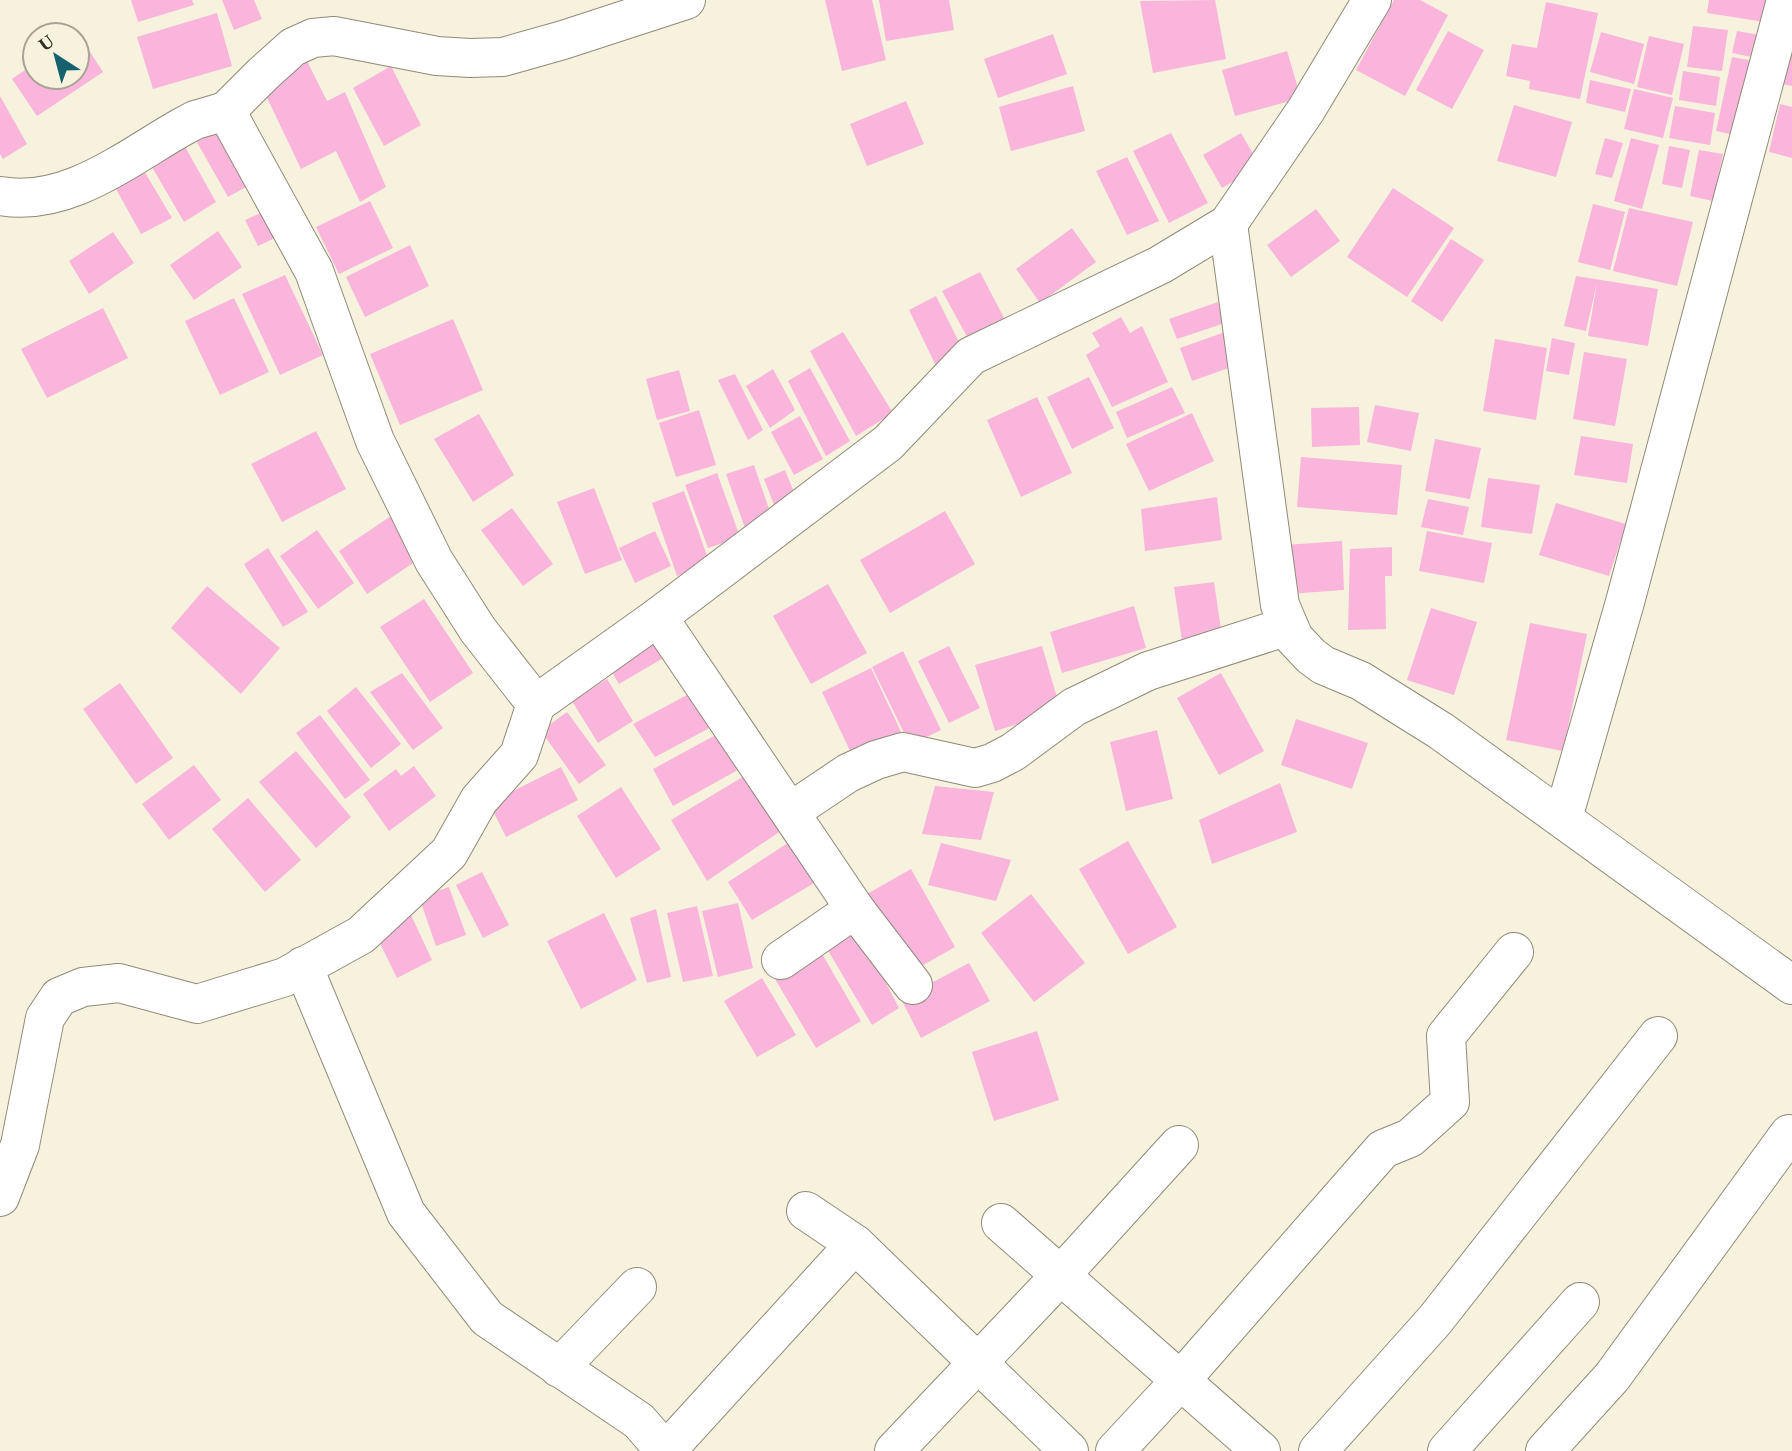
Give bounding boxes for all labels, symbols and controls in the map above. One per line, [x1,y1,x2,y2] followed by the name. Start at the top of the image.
[21,21,91,91] north arrow
[35,30,58,55] text: U

